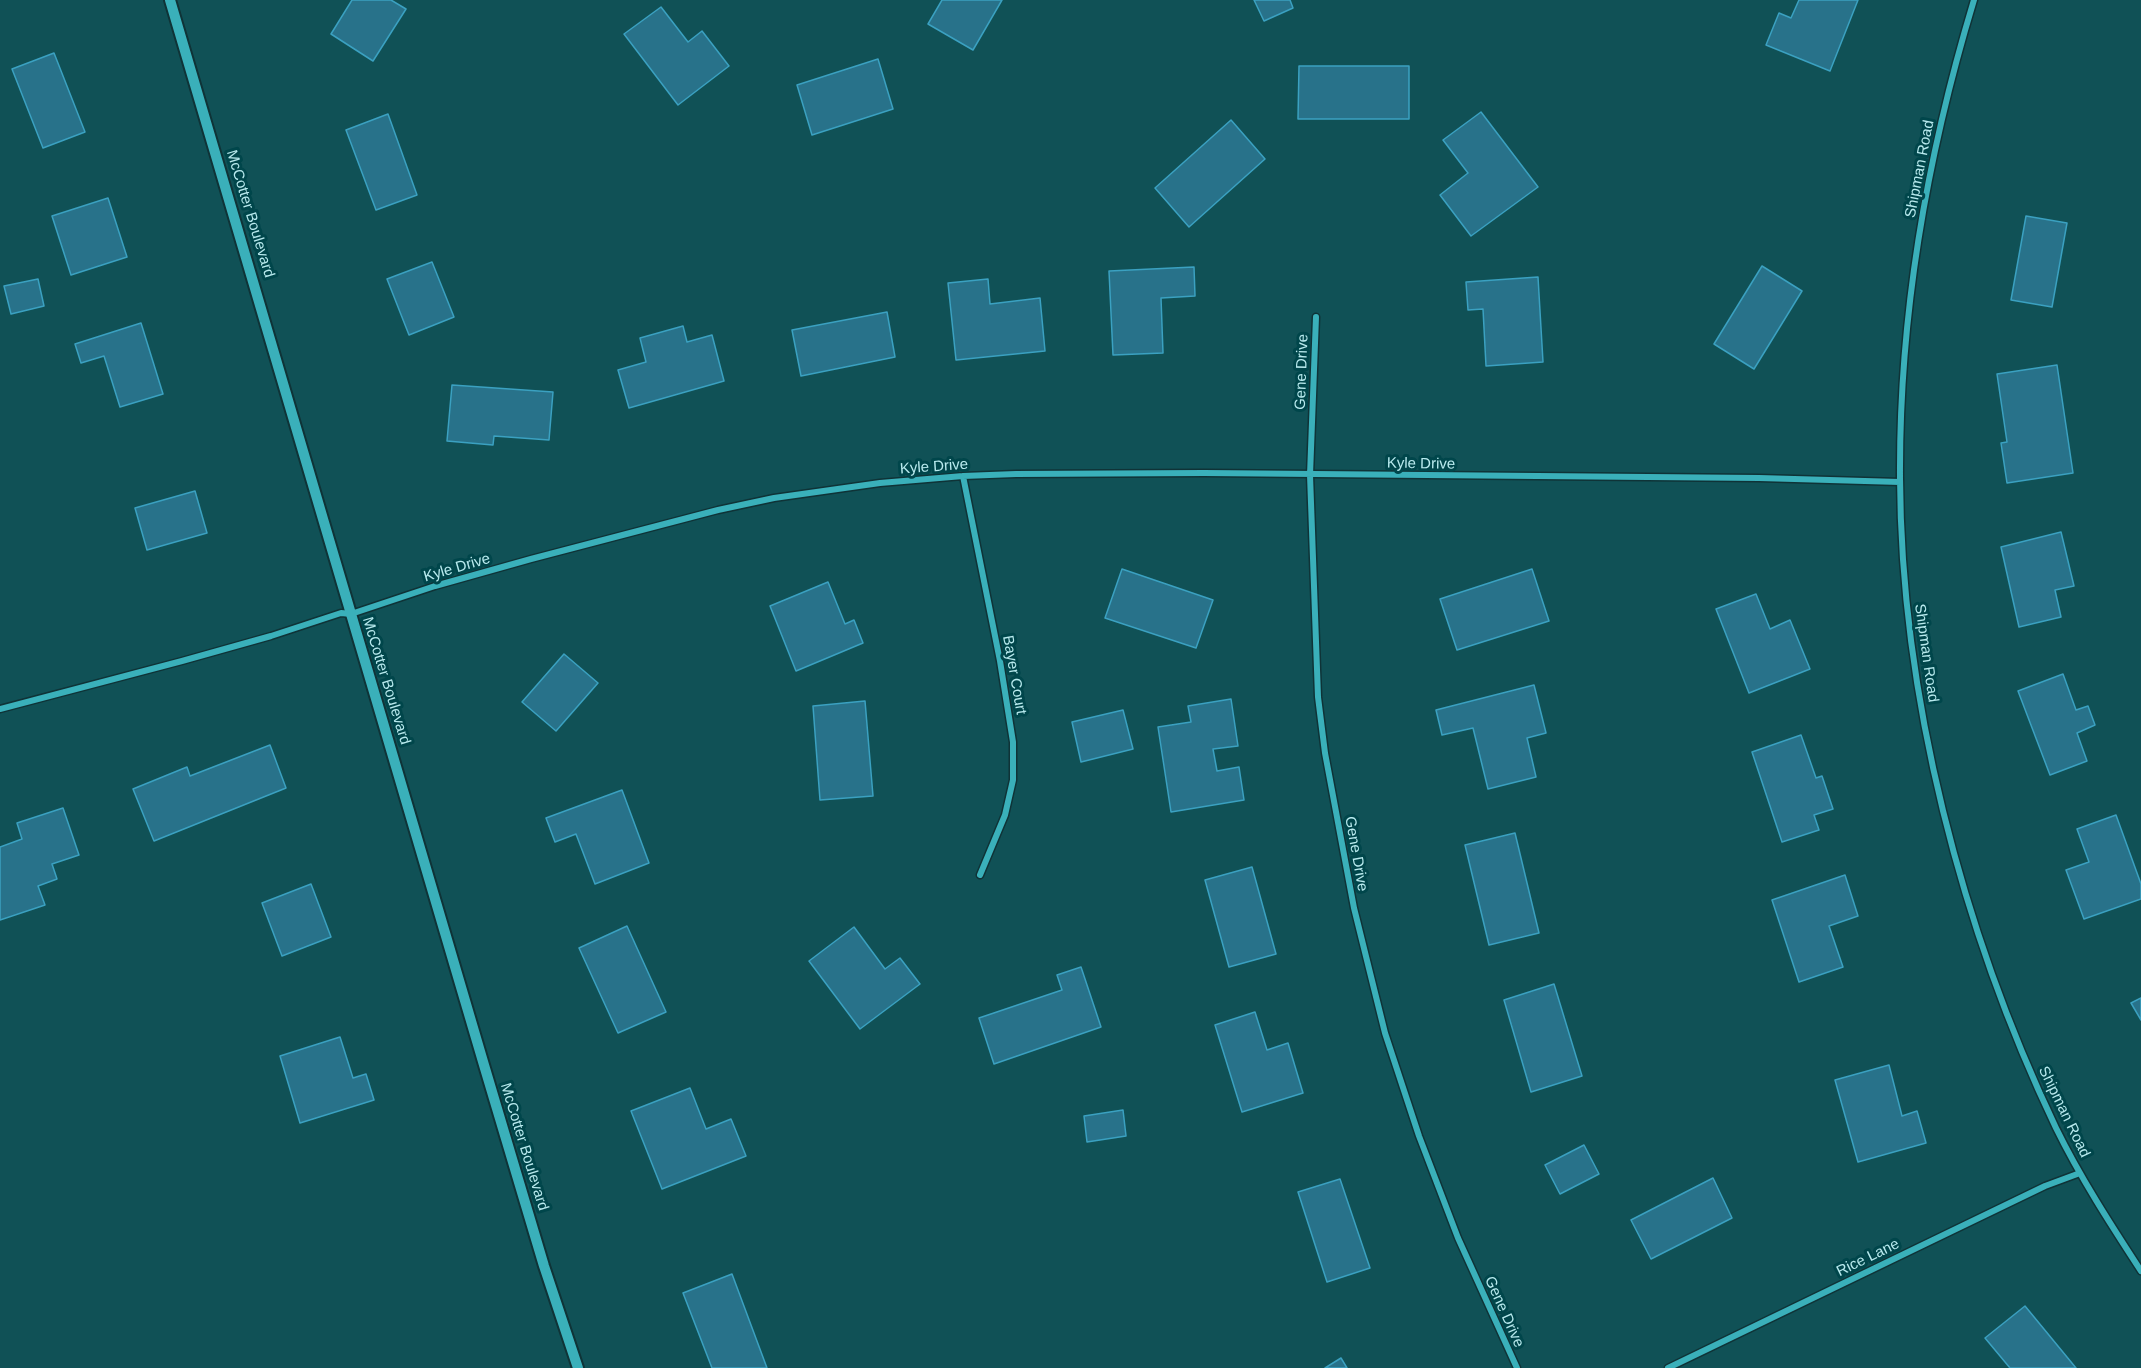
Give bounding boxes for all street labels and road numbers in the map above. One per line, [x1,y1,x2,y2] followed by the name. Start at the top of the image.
[1902,119,1938,219] street label: Shipman Road
[222,148,278,280] street label: McCotter Boulevard
[1292,334,1312,410] street label: Gene Drive
[1387,454,1455,474] street label: Kyle Drive
[899,456,969,478] street label: Kyle Drive
[422,550,492,586] street label: Kyle Drive
[1910,603,1942,703] street label: Shipman Road
[358,615,414,747] street label: McCotter Boulevard
[998,634,1030,716] street label: Bayer Court
[1341,815,1371,893] street label: Gene Drive
[2034,1063,2094,1161] street label: Shipman Road
[496,1081,552,1213] street label: McCotter Boulevard
[1834,1235,1902,1281] street label: Rice Lane
[1480,1274,1528,1350] street label: Gene Drive

